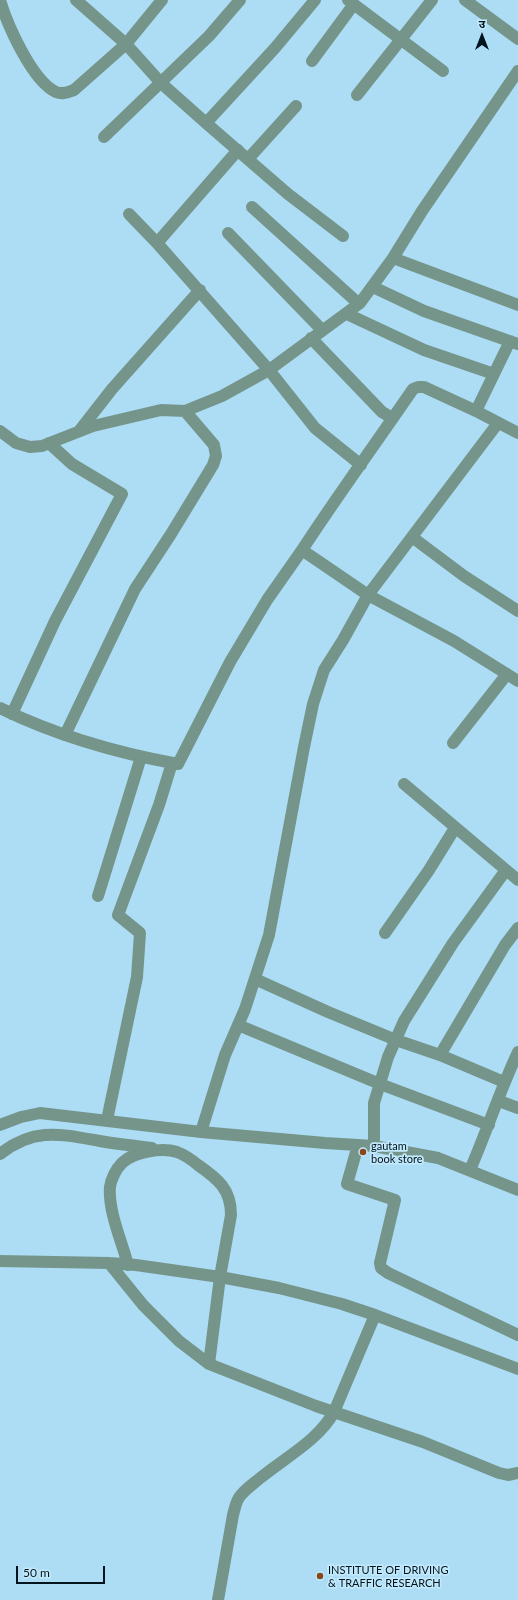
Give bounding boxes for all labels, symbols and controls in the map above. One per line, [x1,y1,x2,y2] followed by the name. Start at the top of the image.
[462,16,502,56] north arrow
[479,17,485,30] text: उ
[371,1139,423,1165] place label: gautam book store
[358,1147,368,1157] marker: gautam book store
[18,1558,107,1584] scale bar
[328,1563,448,1589] place label: INSTITUTE OF DRIVING & TRAFFIC RESEARCH
[23,1565,50,1580] text: 50 m
[315,1571,325,1581] marker: INSTITUTE OF DRIVING & TRAFFIC RESEARCH

